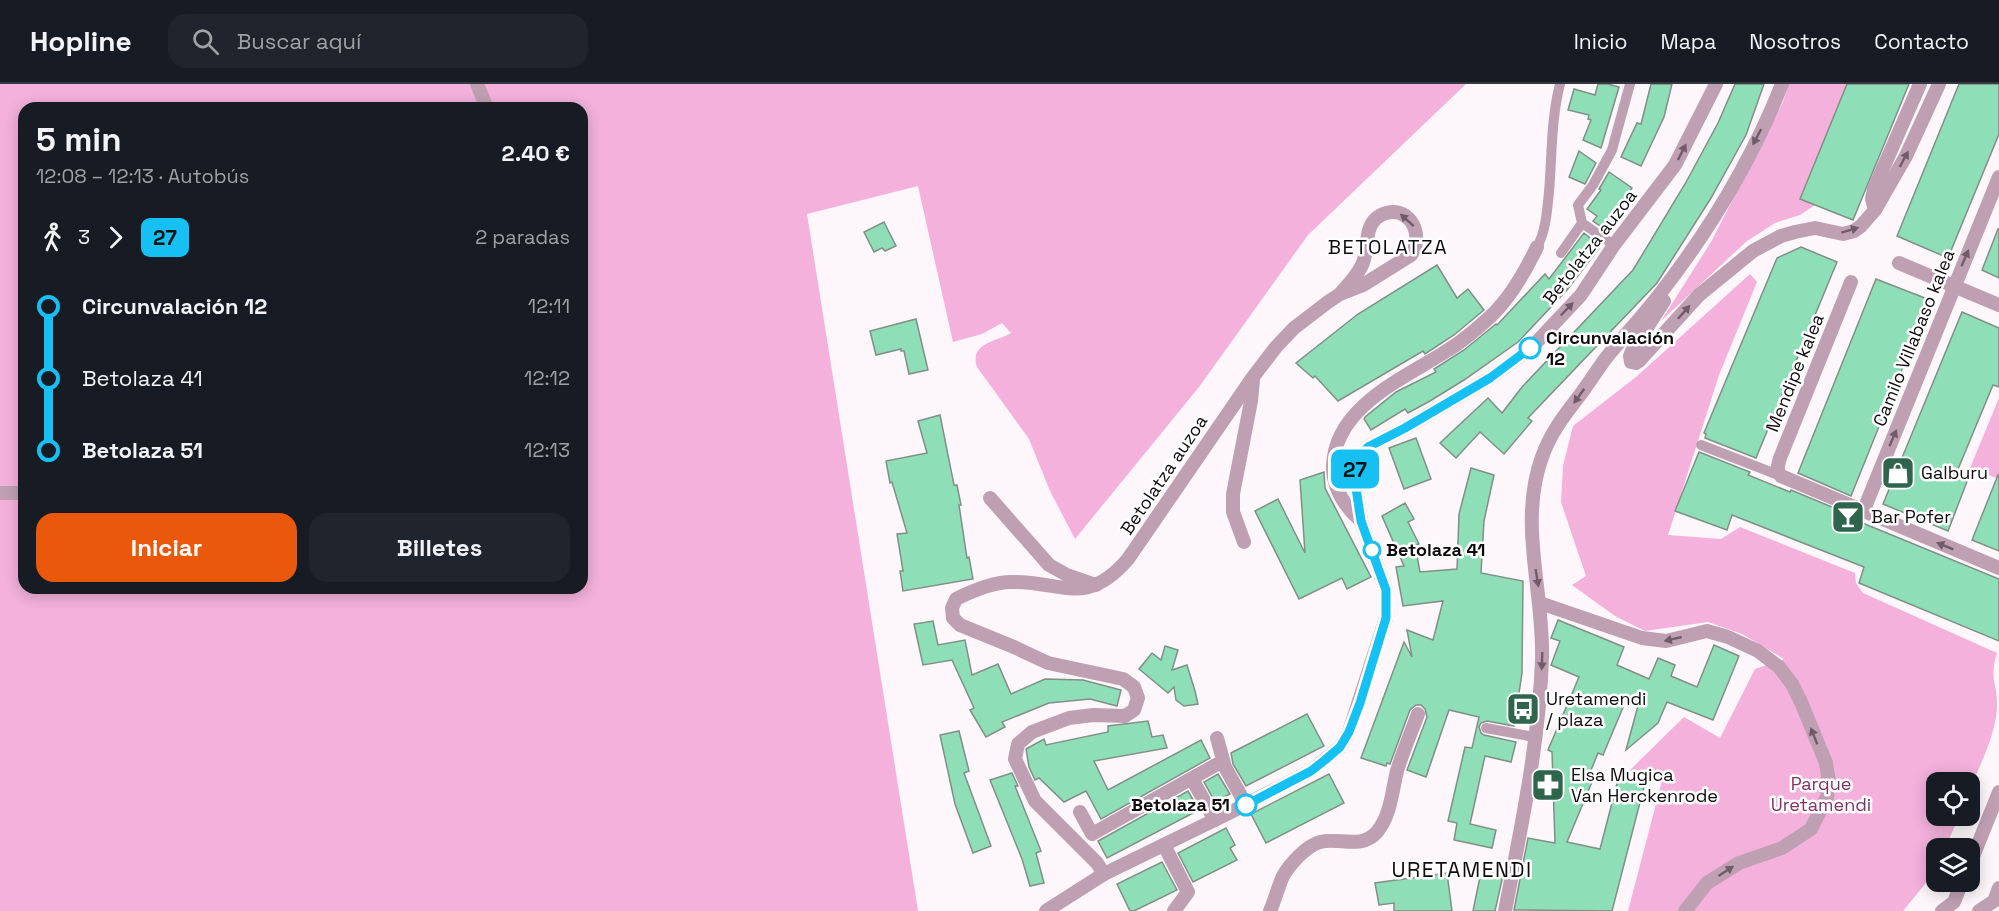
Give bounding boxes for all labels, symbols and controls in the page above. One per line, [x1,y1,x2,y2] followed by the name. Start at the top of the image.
[168,14,588,68] search box
[30,23,132,59] text: Hopline
[189,25,222,58] icon: search
[237,27,361,55] text: Buscar aquí
[1574,28,1628,55] text: Inicio
[1661,28,1716,55] text: Mapa
[1749,28,1841,55] text: Nosotros
[1874,28,1969,55] text: Contacto
[36,119,121,161] text: 5 min
[1753,128,1763,146] one-way arrow
[502,139,570,167] text: 2.40 €
[1677,143,1687,160] one-way arrow
[1899,151,1909,168] one-way arrow
[36,163,249,189] text: 12:08 – 12:13 · Autobús
[1538,185,1642,309] street label: Betolatza auzoa
[1400,214,1415,227] one-way arrow
[36,221,69,254] icon: walk
[99,221,132,254] icon: forward
[78,224,90,250] text: 3
[153,224,177,251] text: 27
[475,224,570,250] text: 2 paradas
[1841,225,1859,234] one-way arrow
[1328,234,1448,260] district label: BETOLATZA
[1868,246,1960,430] street label: Camilo Villabaso kalea
[1961,249,1970,266] one-way arrow
[82,292,267,320] text: Circunvalación 12
[528,293,570,319] text: 12:11
[1560,303,1574,317] one-way arrow
[1677,304,1691,319] one-way arrow
[1760,310,1829,435] street label: Mendipe kalea
[1546,326,1674,370] place label: Circunvalación 12
[1519,337,1541,359] marker: Circunvalación 12
[82,364,203,392] text: Betolaza 41
[524,365,570,391] text: 12:12
[1573,387,1585,403] one-way arrow
[1115,410,1212,539] street label: Betolatza auzoa
[1888,429,1898,447] one-way arrow
[82,436,203,464] text: Betolaza 51
[524,437,570,463] text: 12:13
[1328,450,1382,488] line badge: 27
[1880,455,1916,491] shop icon: Galburu
[1343,456,1367,483] text: 27
[1921,461,1988,484] place label: Galburu
[1830,499,1866,535] bar icon: Bar Pofer
[1871,505,1951,528] place label: Bar Pofer
[36,513,297,582] button: Iniciar
[309,513,570,582] button: Billetes
[1386,538,1485,561] place label: Betolaza 41
[1363,541,1381,559] marker: Betolaza 41
[1936,541,1954,550] one-way arrow
[1532,569,1541,588] one-way arrow
[1664,634,1682,644] one-way arrow
[1537,652,1546,671] one-way arrow
[1546,687,1647,731] place label: Uretamendi / plaza
[1505,691,1541,727] bus stop icon: Uretamendi / plaza
[1809,727,1818,745] one-way arrow
[1571,763,1718,807] place label: Elsa Mugica Van Herckenrode
[1530,767,1566,803] pharmacy icon: Elsa Mugica Van Herckenrode
[1771,772,1871,816] park label: Parque Uretamendi
[1926,772,1980,892] map controls
[1926,772,1980,826] button: locate
[1131,793,1230,816] place label: Betolaza 51
[1235,794,1257,816] marker: Betolaza 51
[1926,838,1980,892] button: layers
[1391,856,1533,883] district label: URETAMENDI
[1718,866,1734,877] one-way arrow

